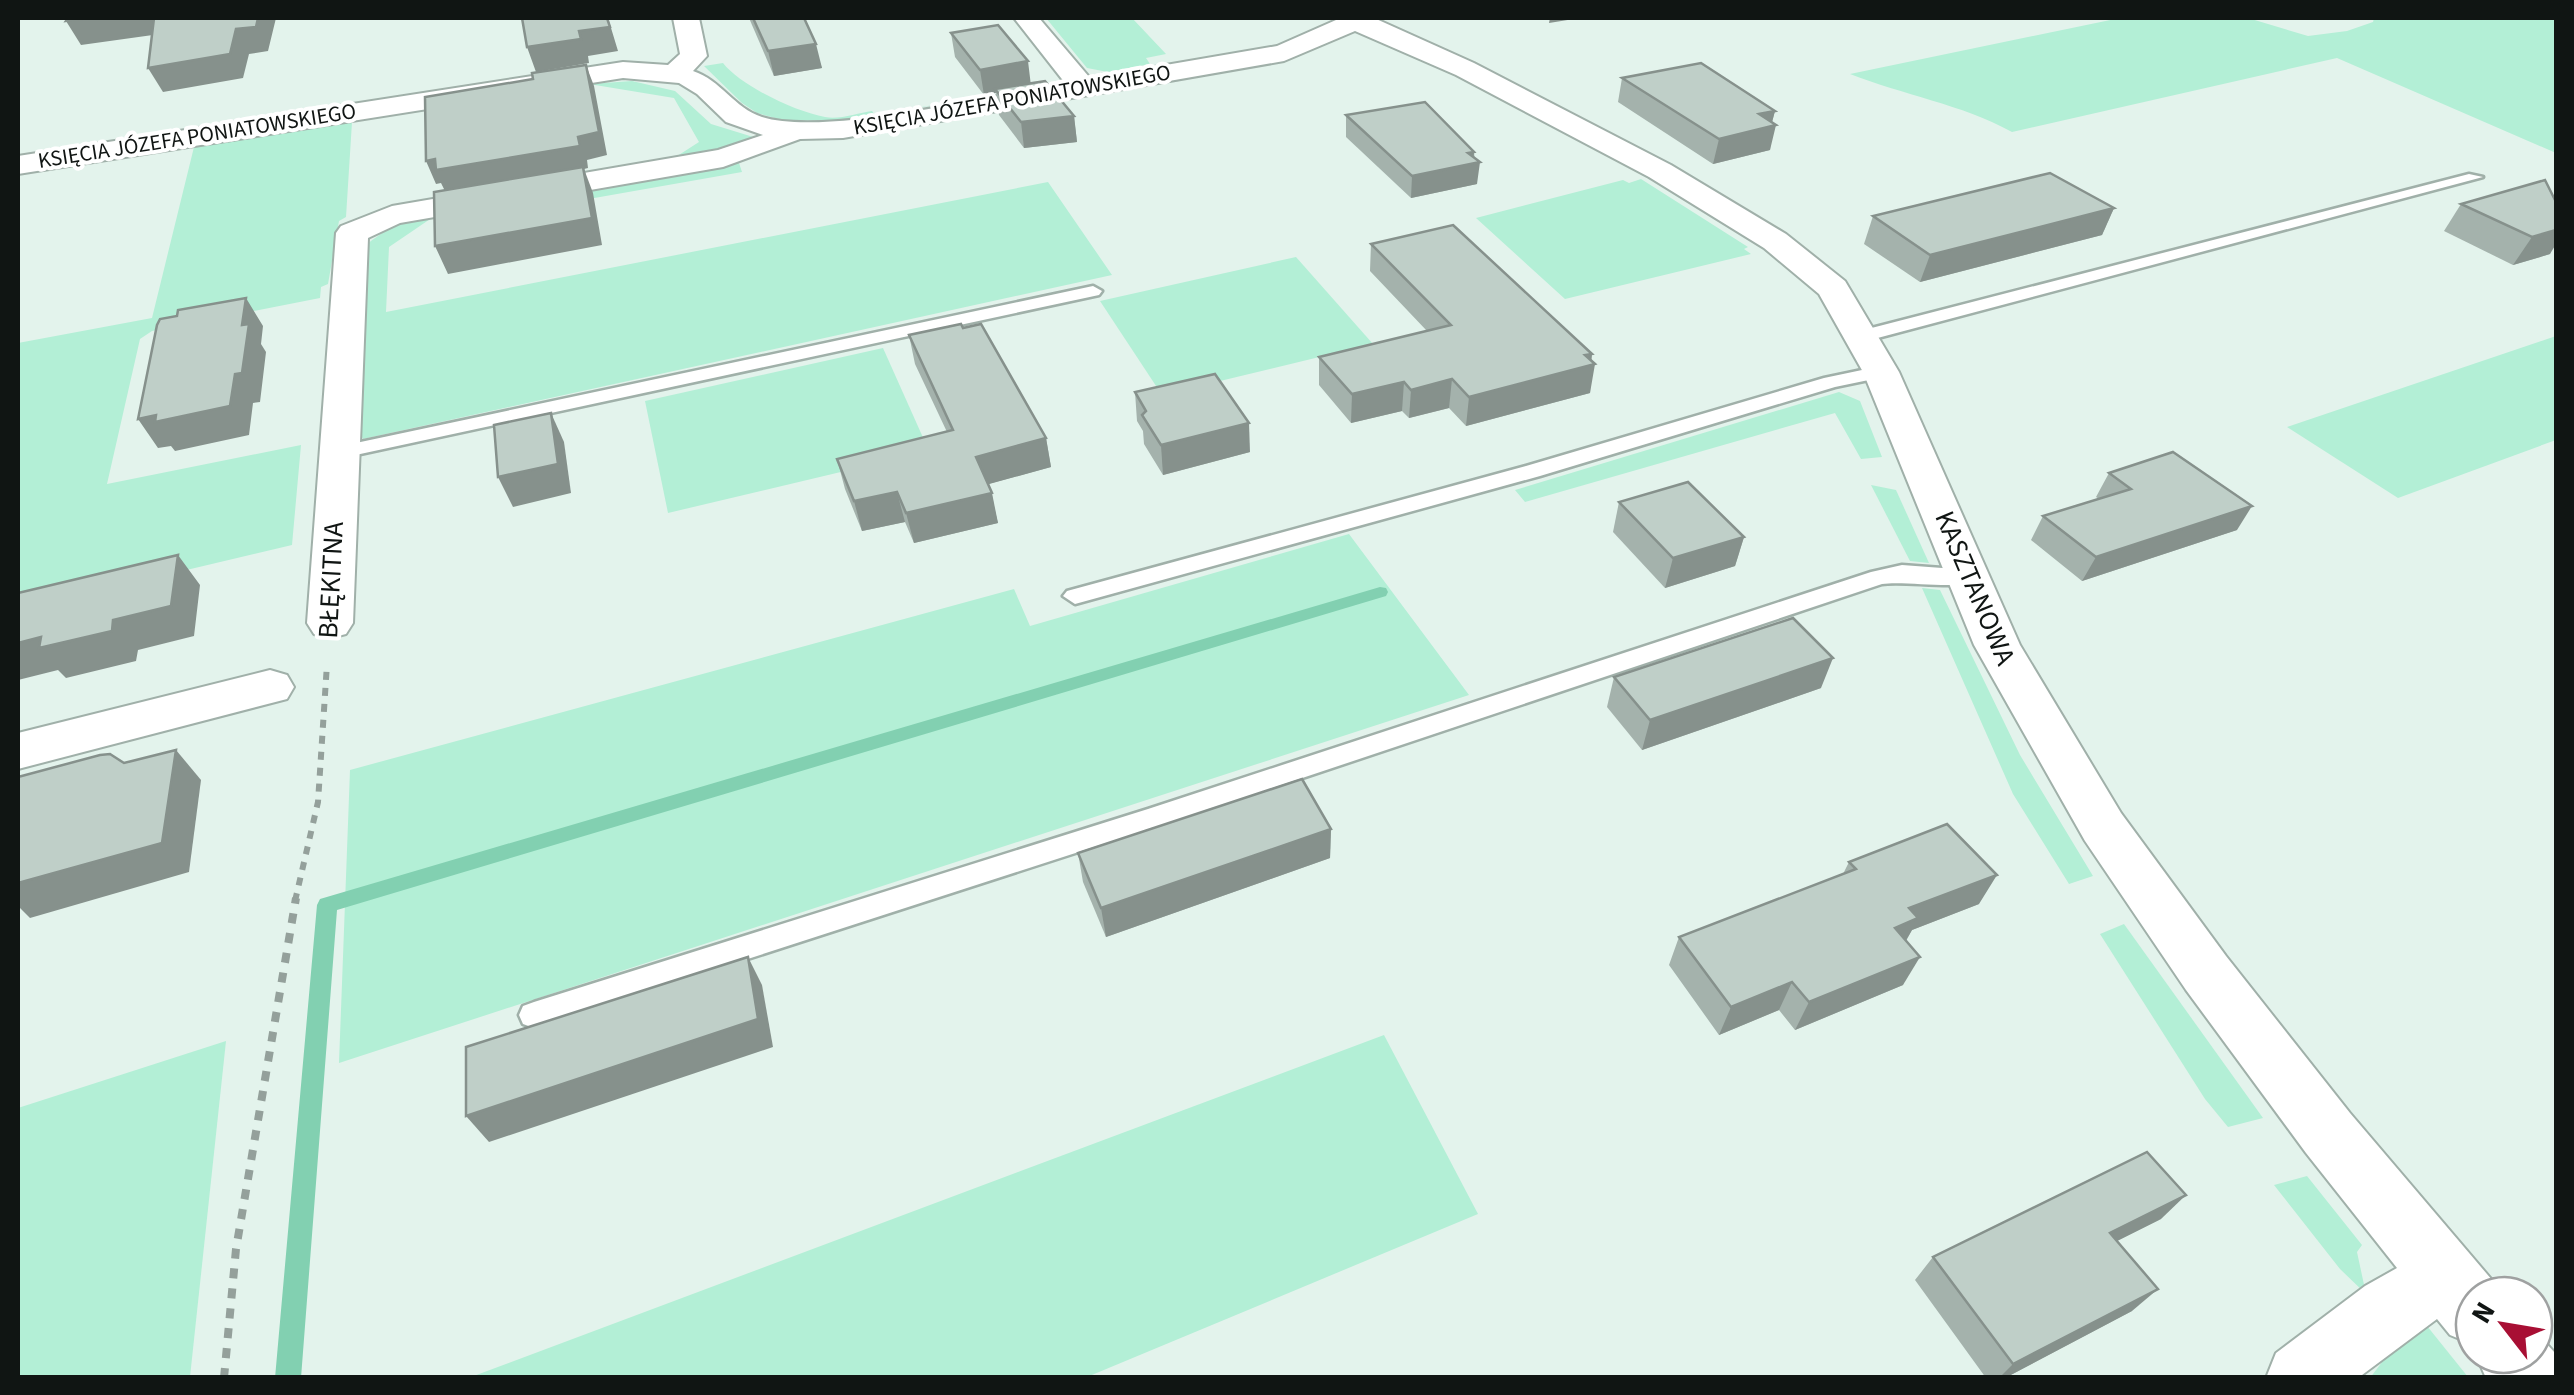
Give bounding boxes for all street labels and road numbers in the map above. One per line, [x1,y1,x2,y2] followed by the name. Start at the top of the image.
[851,56,1173,144] street label: KSIĘCIA JÓZEFA PONIATOWSKIEGO
[36,95,358,177] street label: KSIĘCIA JÓZEFA PONIATOWSKIEGO
[1925,505,2026,672] street label: KASZTANOWA
[308,520,354,640] street label: BŁĘKITNA

